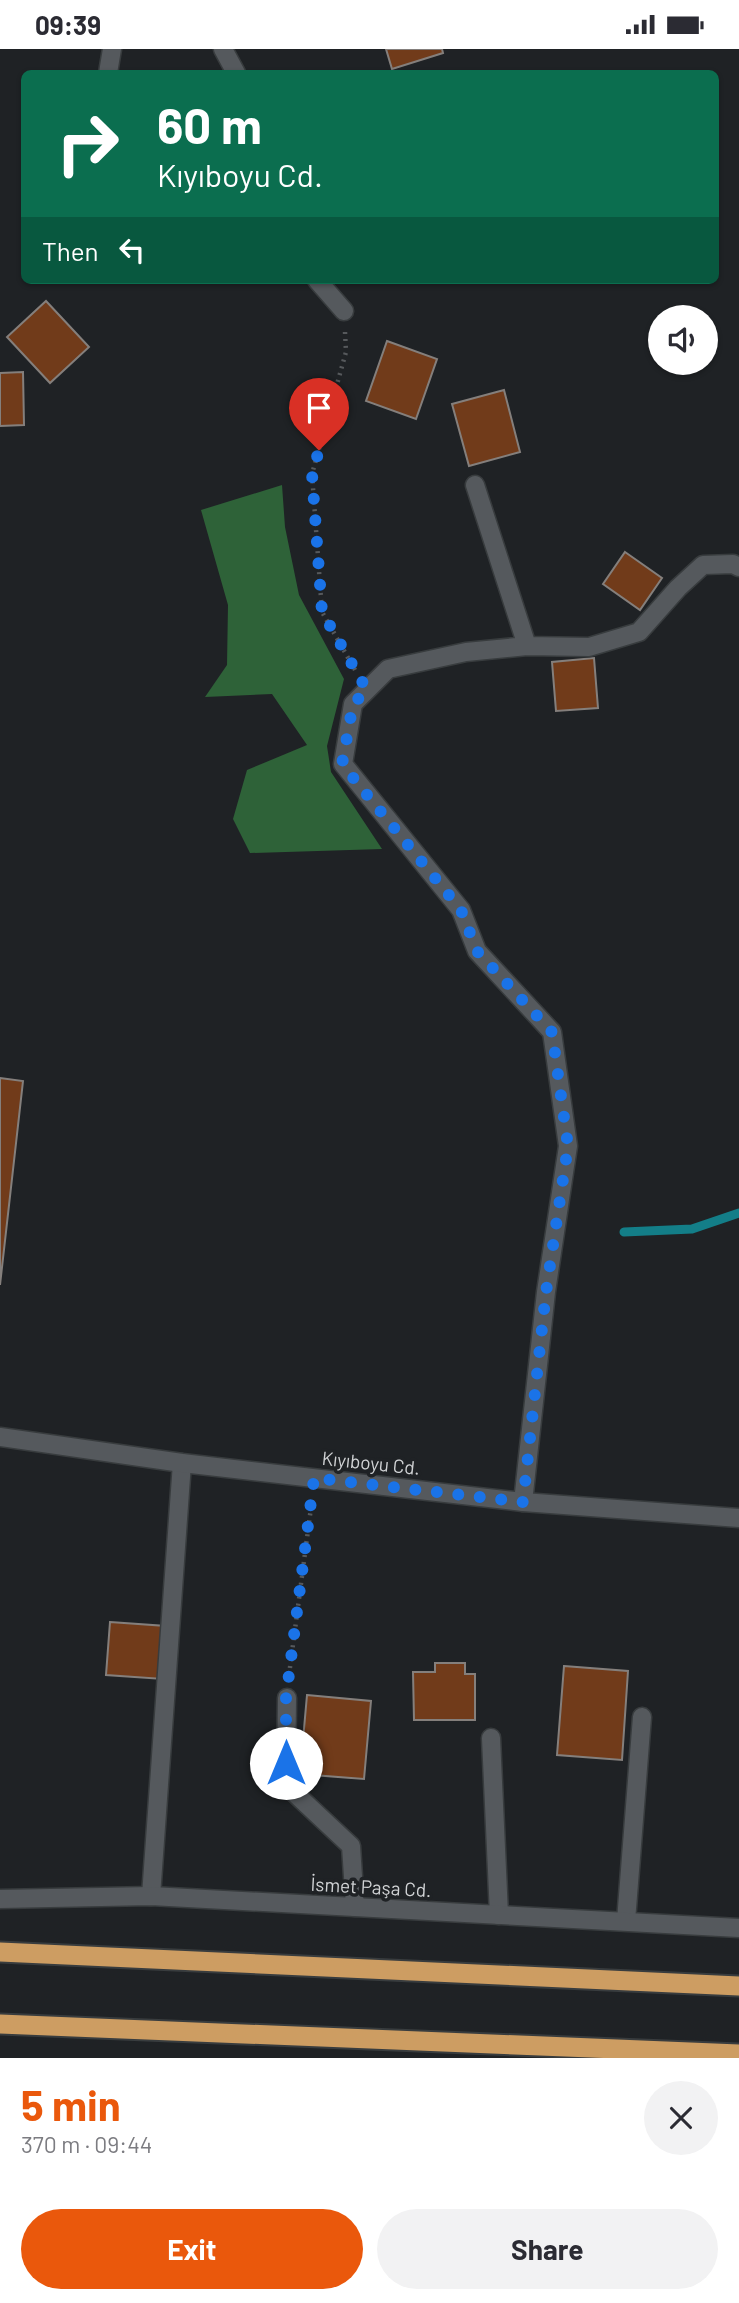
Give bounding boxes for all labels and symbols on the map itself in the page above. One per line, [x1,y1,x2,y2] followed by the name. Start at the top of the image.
[289,378,349,450] pin
[321,1446,421,1479] street label: Kıyıboyu Cd.
[249,1726,323,1800] position arrow
[310,1872,432,1901] street label: İsmet Paşa Cd.

